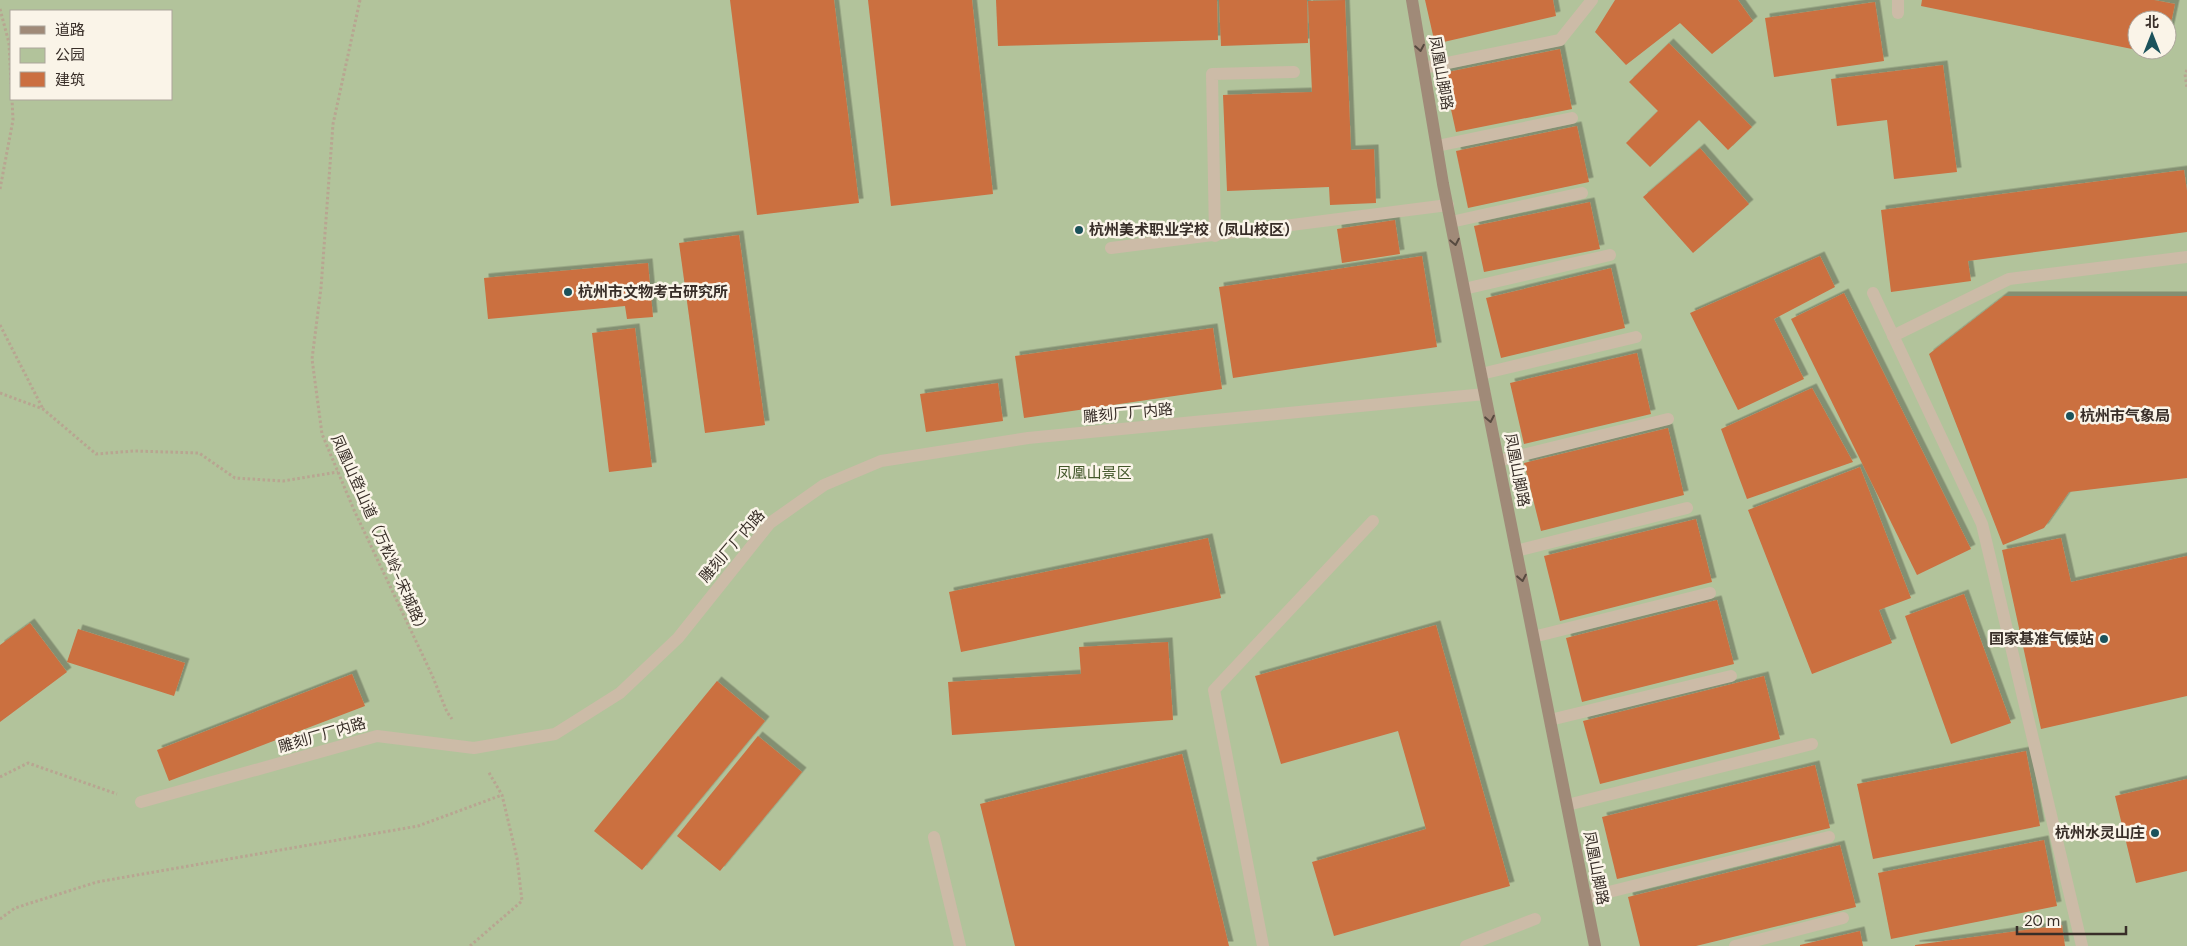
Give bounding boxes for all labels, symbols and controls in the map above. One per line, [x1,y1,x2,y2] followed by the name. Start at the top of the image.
[10,10,172,100] legend
[2127,10,2177,60] north arrow
[2145,13,2159,31] text: 北
[55,20,85,40] text: 道路
[1425,34,1457,112] street label: 凤凰山脚路
[1414,44,1424,52] one-way arrow
[55,45,85,65] text: 公园
[55,70,85,90] text: 建筑
[1089,220,1299,240] place label: 杭州美术职业学校（凤山校区）
[1073,224,1085,236] marker: 杭州美术职业学校（凤山校区）
[1449,238,1460,247] one-way arrow
[578,282,728,302] place label: 杭州市文物考古研究所
[562,286,574,298] marker: 杭州市文物考古研究所
[1082,399,1174,427] street label: 雕刻厂厂内路
[2080,406,2170,426] place label: 杭州市气象局
[2064,410,2076,422] marker: 杭州市气象局
[1484,415,1495,423] one-way arrow
[327,431,433,639] street label: 凤凰山登山道（万松岭-宋城路）
[1500,431,1534,509] street label: 凤凰山脚路
[1056,463,1132,483] park label: 凤凰山景区
[695,505,769,587] street label: 雕刻厂厂内路
[1516,574,1526,583] one-way arrow
[1989,629,2094,649] place label: 国家基准气候站
[2098,633,2110,645] marker: 国家基准气候站
[276,713,368,757] street label: 雕刻厂厂内路
[2055,823,2145,843] place label: 杭州水灵山庄
[2149,827,2161,839] marker: 杭州水灵山庄
[1579,829,1613,907] street label: 凤凰山脚路
[2017,904,2126,936] scale bar
[2024,911,2060,931] text: 20 m

